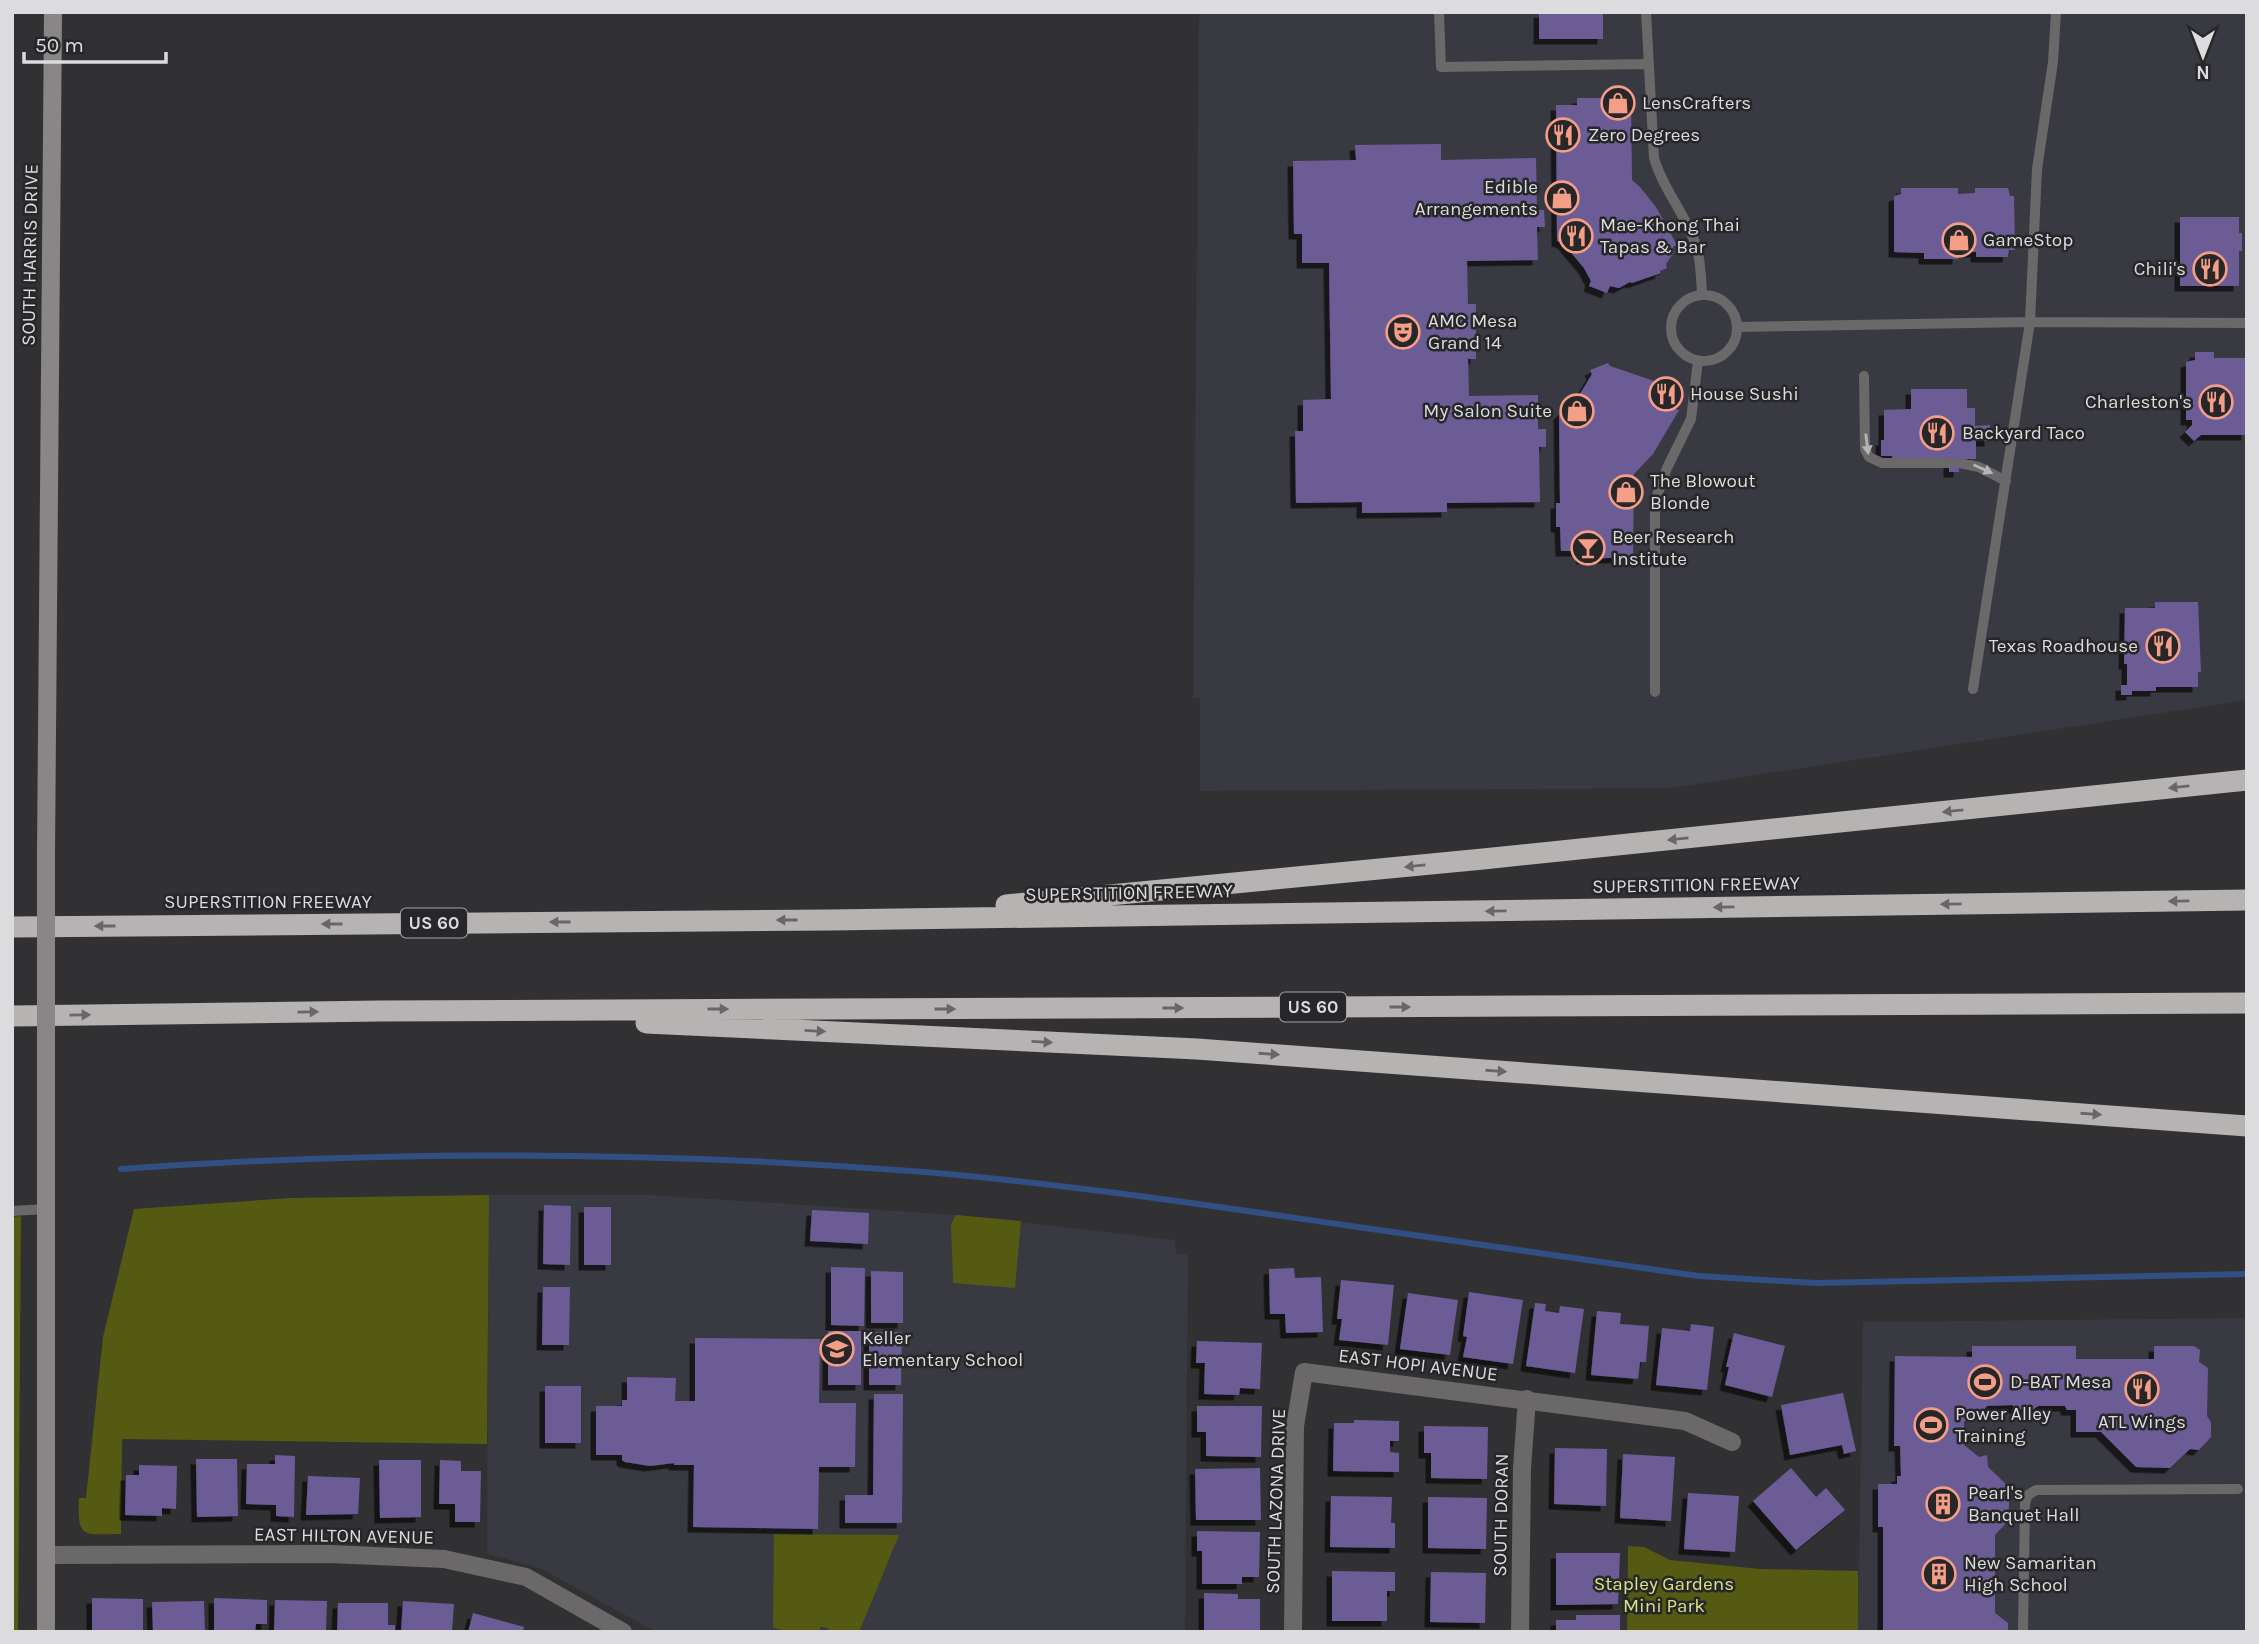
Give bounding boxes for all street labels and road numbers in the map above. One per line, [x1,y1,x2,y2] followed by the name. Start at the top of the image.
[17,164,43,346] street label: SOUTH HARRIS DRIVE
[1592,872,1801,898] street label: SUPERSTITION FREEWAY
[1025,880,1234,906] street label: SUPERSTITION FREEWAY
[164,891,372,913] street label: SUPERSTITION FREEWAY
[401,908,467,938] road number: US 60
[1280,992,1346,1022] road number: US 60
[1337,1344,1499,1386] street label: EAST HOPI AVENUE
[1262,1408,1290,1594] street label: SOUTH LAZONA DRIVE
[1489,1453,1513,1577] street label: SOUTH DORAN
[254,1523,434,1549] street label: EAST HILTON AVENUE

